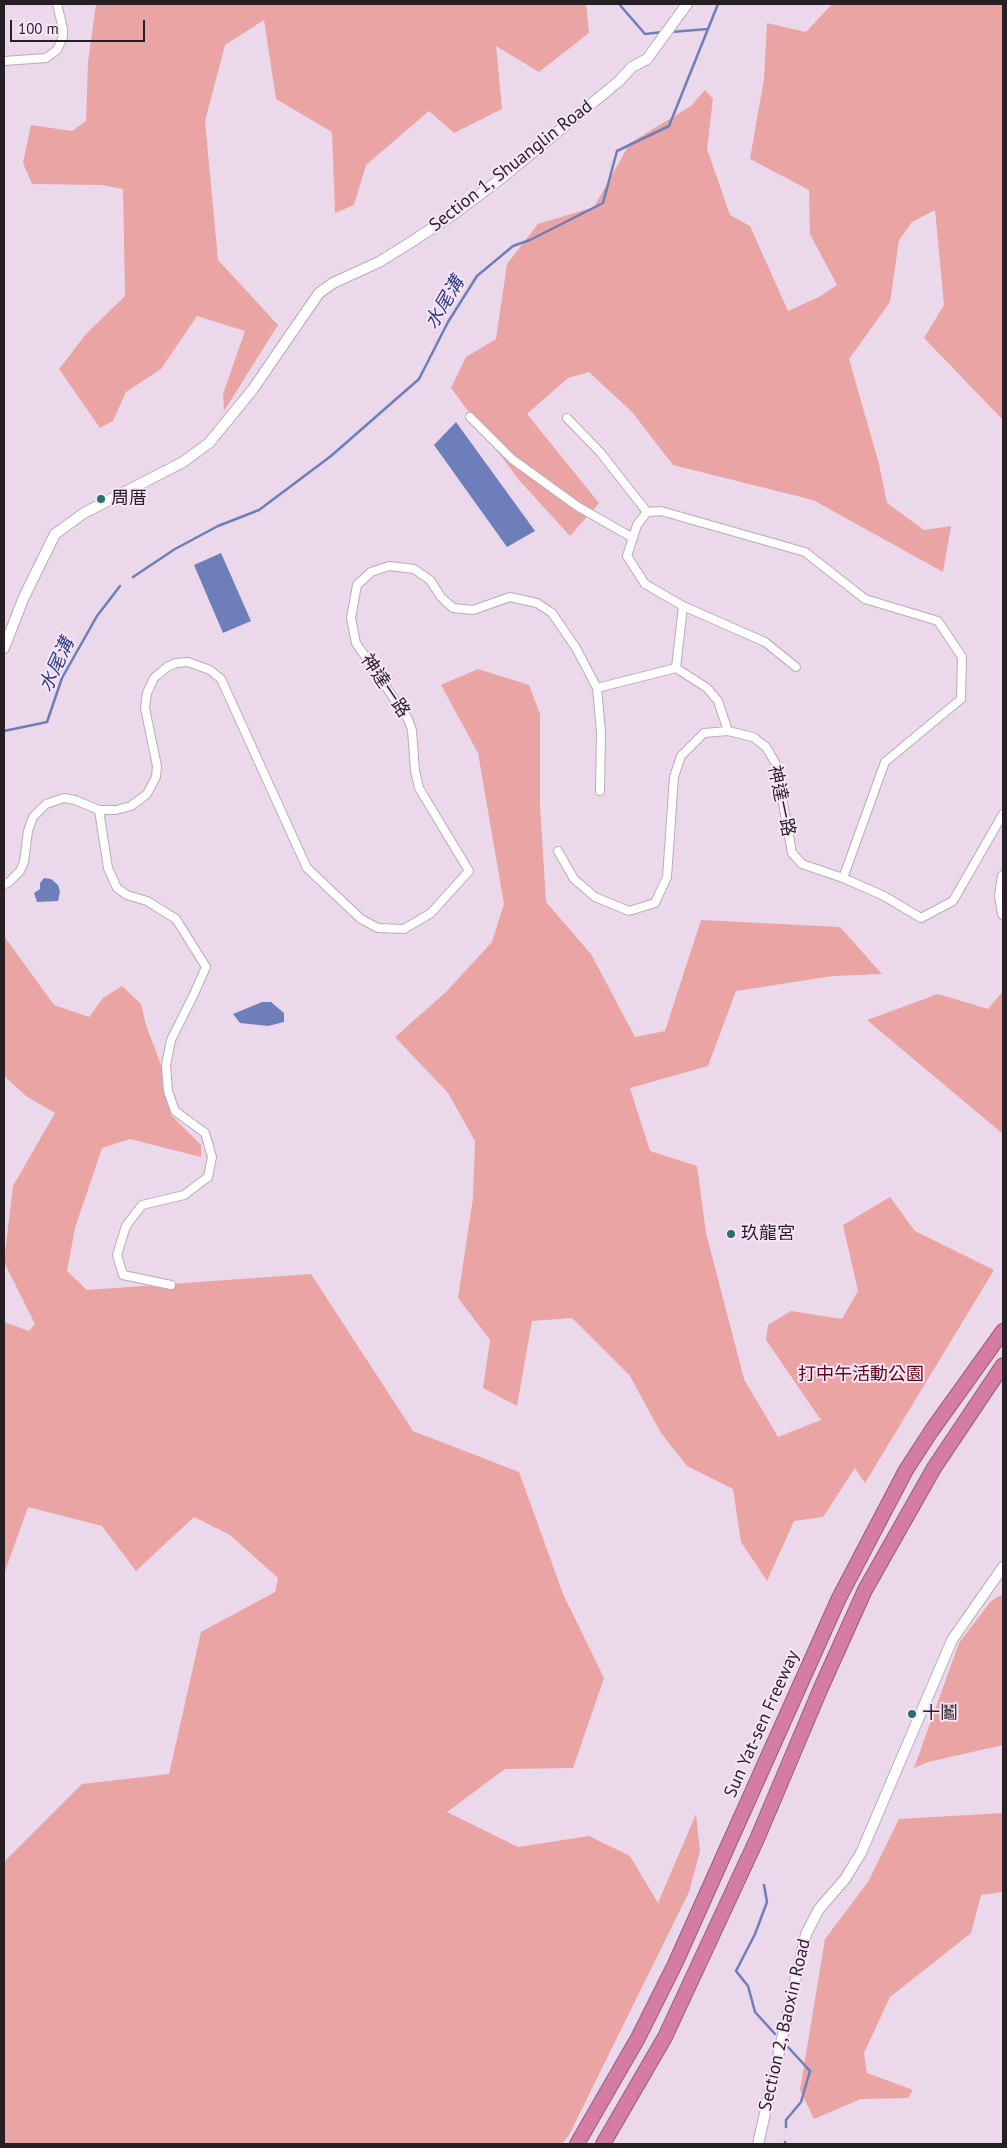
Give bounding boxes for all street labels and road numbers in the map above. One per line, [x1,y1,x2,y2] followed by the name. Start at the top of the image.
[425,96,597,236] street label: Section 1, Shuanglin Road
[356,650,414,722] street label: 神達一路
[763,764,799,838] street label: 神達一路
[720,1647,804,1801] street label: Sun Yat-sen Freeway
[755,1937,815,2113] street label: Section 2, Baoxin Road

